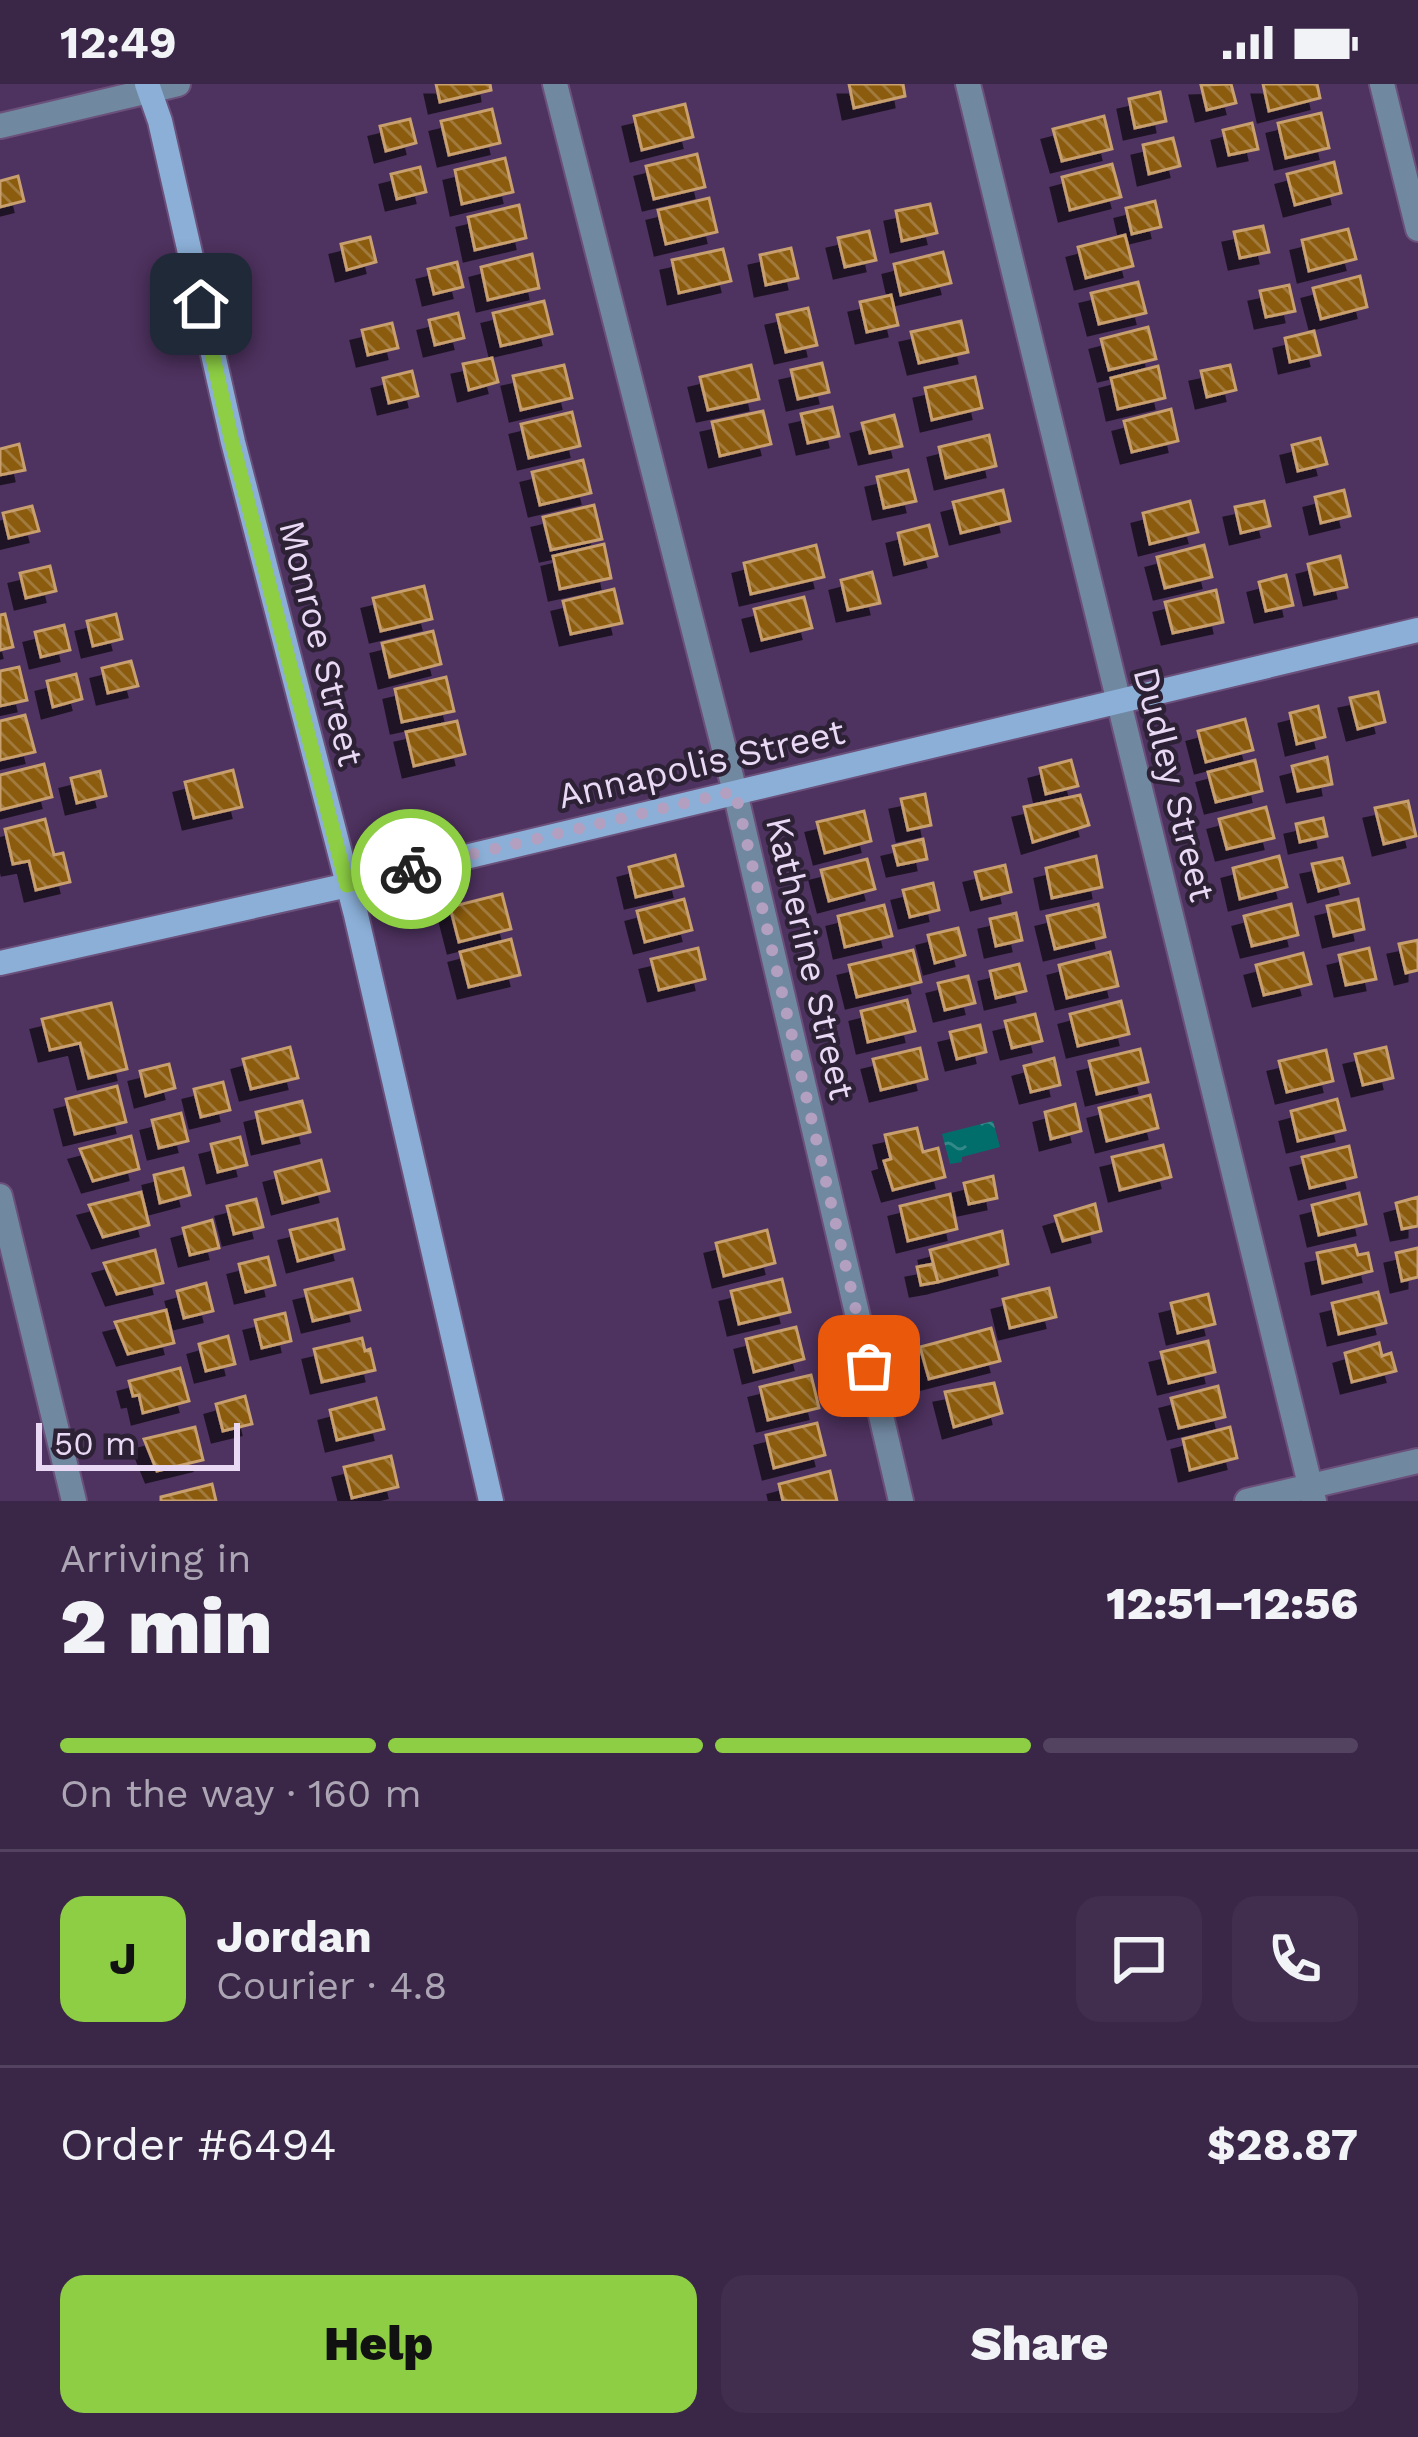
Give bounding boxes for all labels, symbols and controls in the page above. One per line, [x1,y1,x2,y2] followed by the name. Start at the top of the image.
[60,16,177,69] text: 12:49
[150,253,252,355] pin
[168,271,234,337] icon: home
[270,516,372,770] street label: Monroe Street
[1125,663,1223,906] street label: Dudley Street
[554,711,849,817] street label: Annapolis Street
[351,809,471,929] courier
[757,813,863,1104] street label: Katherine Street
[378,836,444,902] icon: bike
[818,1315,920,1417] pin
[836,1333,902,1399] icon: bag
[36,1417,240,1470] scale bar
[54,1424,136,1463] text: 50 m
[60,1536,251,1581] text: Arriving in
[1106,1577,1358,1630] text: 12:51–12:56
[60,1580,273,1672] text: 2 min
[60,1771,422,1816] text: On the way · 160 m
[1076,1896,1202,2022] button: chat
[1232,1896,1358,2022] button: phone
[216,1910,372,1963] text: Jordan
[109,1932,137,1985] text: J
[216,1963,447,2008] text: Courier · 4.8
[60,2118,337,2171] text: Order #6494
[1207,2118,1358,2171] text: $28.87
[60,2275,697,2413] button: Help
[721,2275,1358,2413] button: Share

